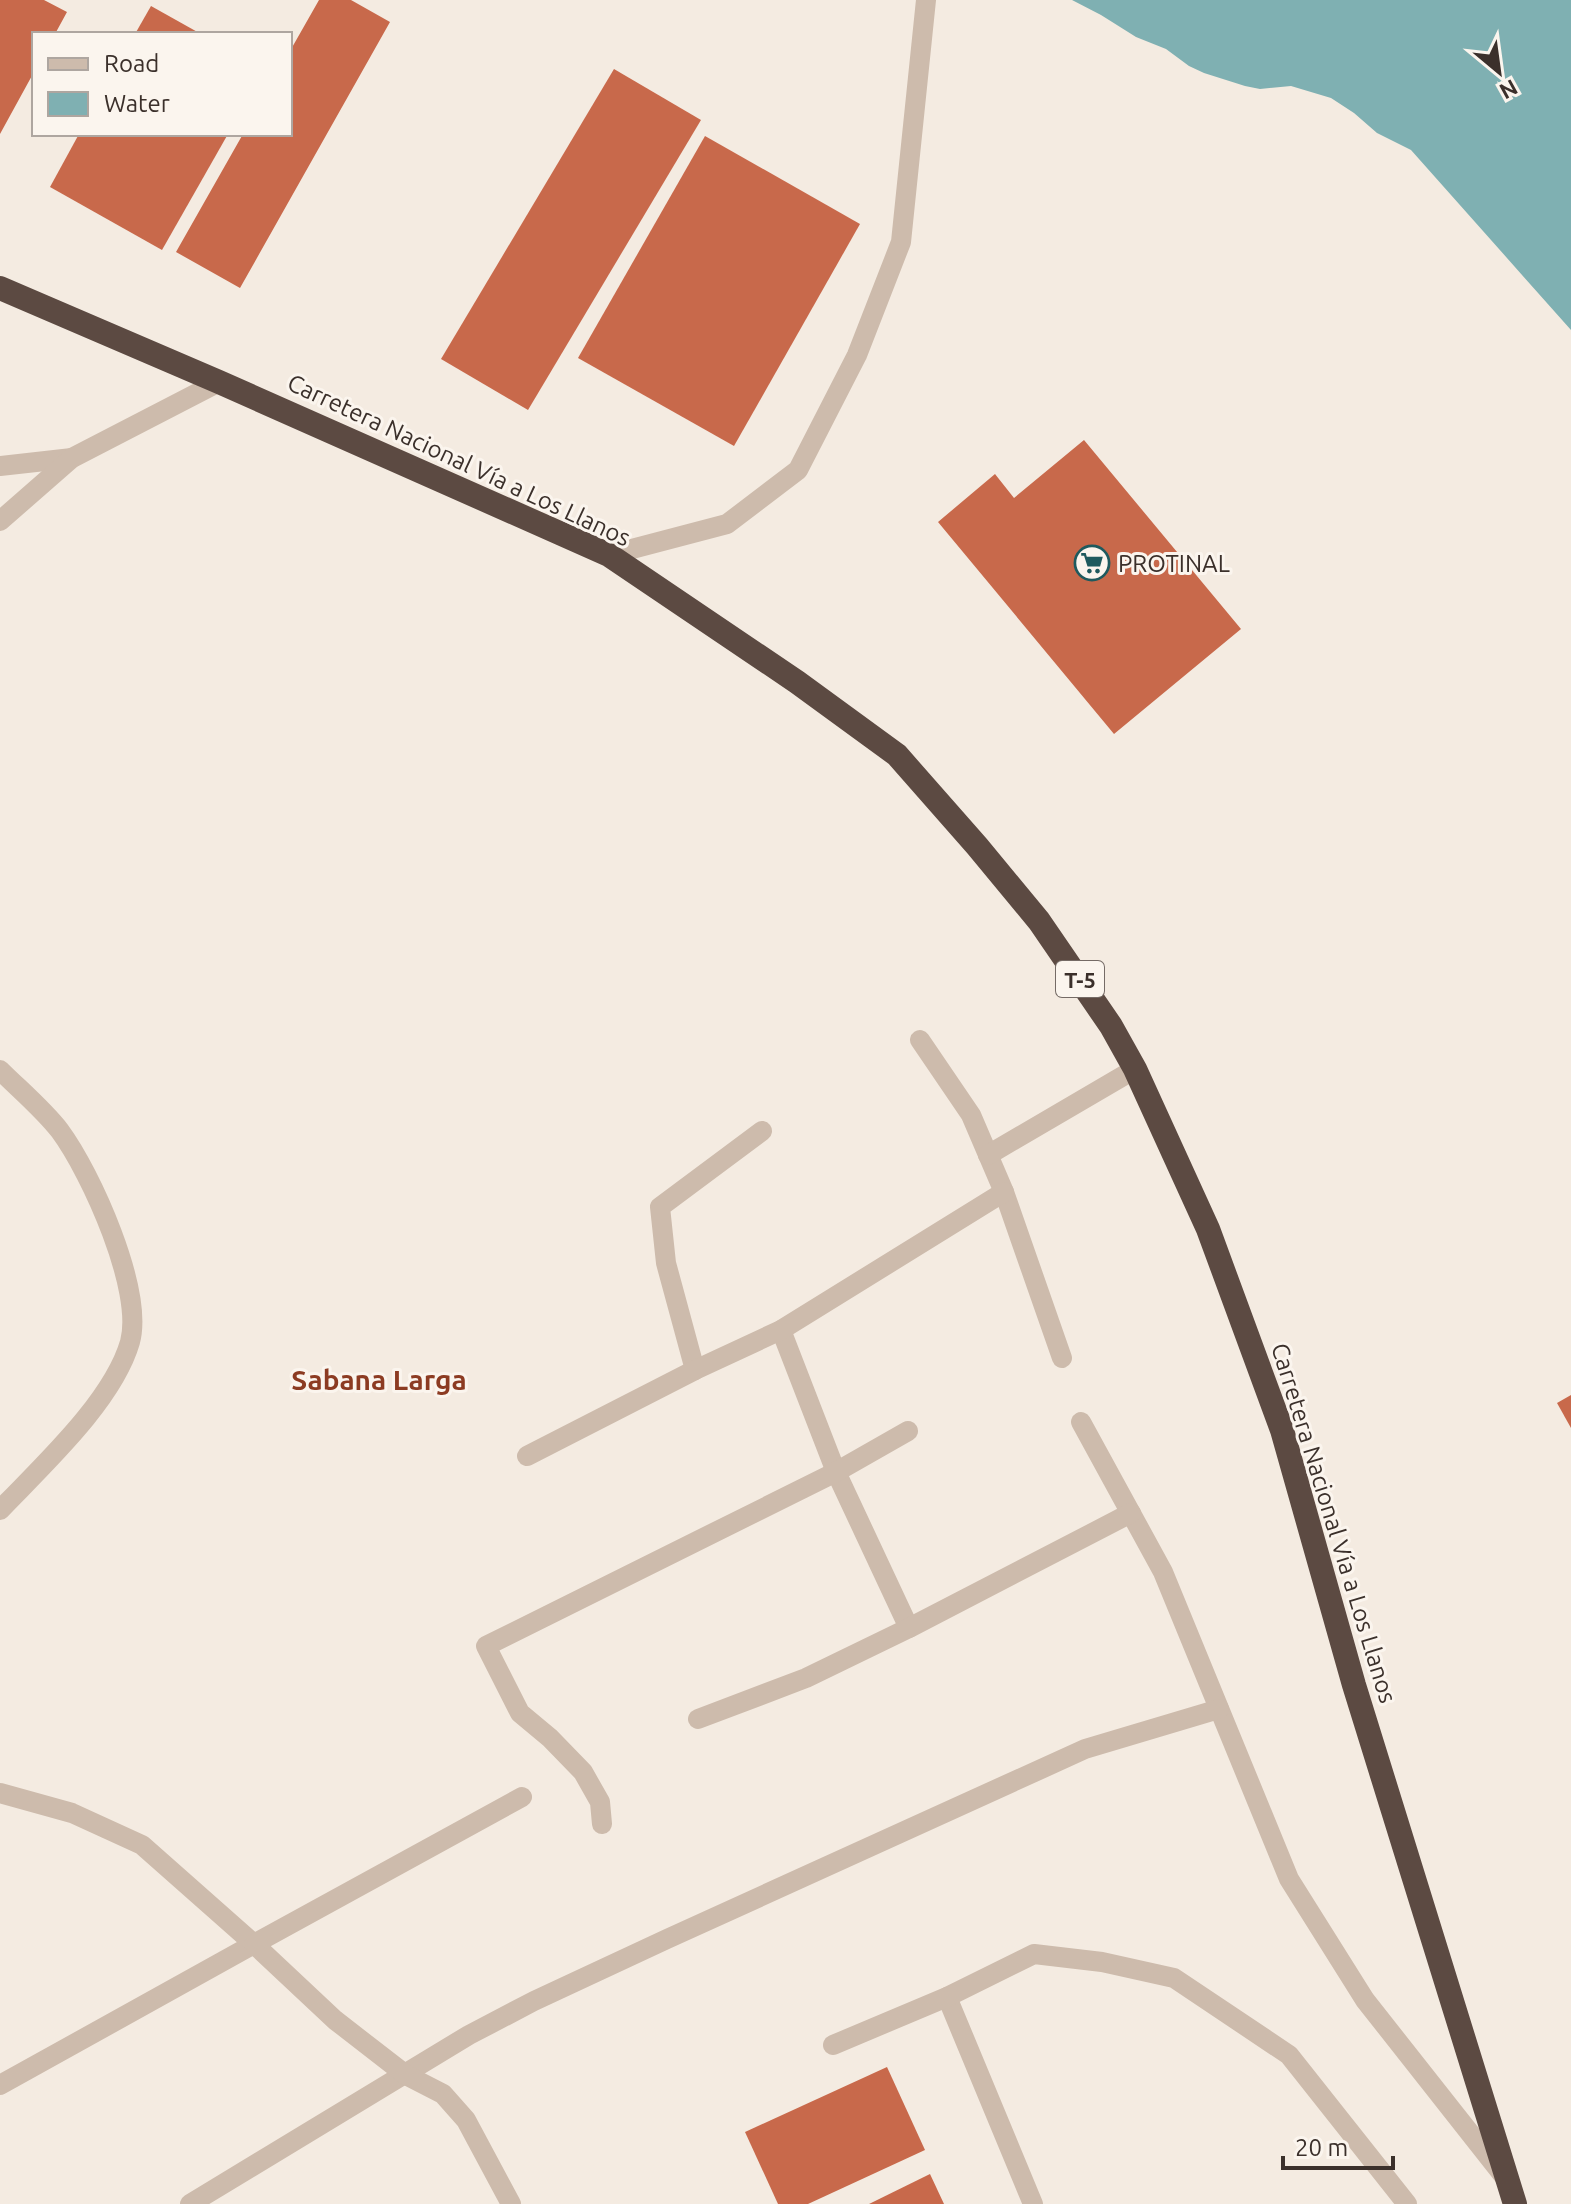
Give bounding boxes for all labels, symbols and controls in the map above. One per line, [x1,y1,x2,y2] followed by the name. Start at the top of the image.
[32,32,292,136] legend
[1459,32,1539,112] north arrow
[104,50,159,77] text: Road
[1496,75,1522,105] text: N
[104,90,170,117] text: Water
[283,369,635,551] street label: Carretera Nacional Vía a Los Llanos
[1073,544,1111,582] supermarket icon: PROTINAL
[1118,550,1230,577] place label: PROTINAL
[1056,961,1104,997] road number: T-5
[1266,1340,1402,1706] street label: Carretera Nacional Vía a Los Llanos
[291,1364,467,1395] district label: Sabana Larga
[1283,2120,1393,2170] scale bar
[1295,2134,1348,2161] text: 20 m

